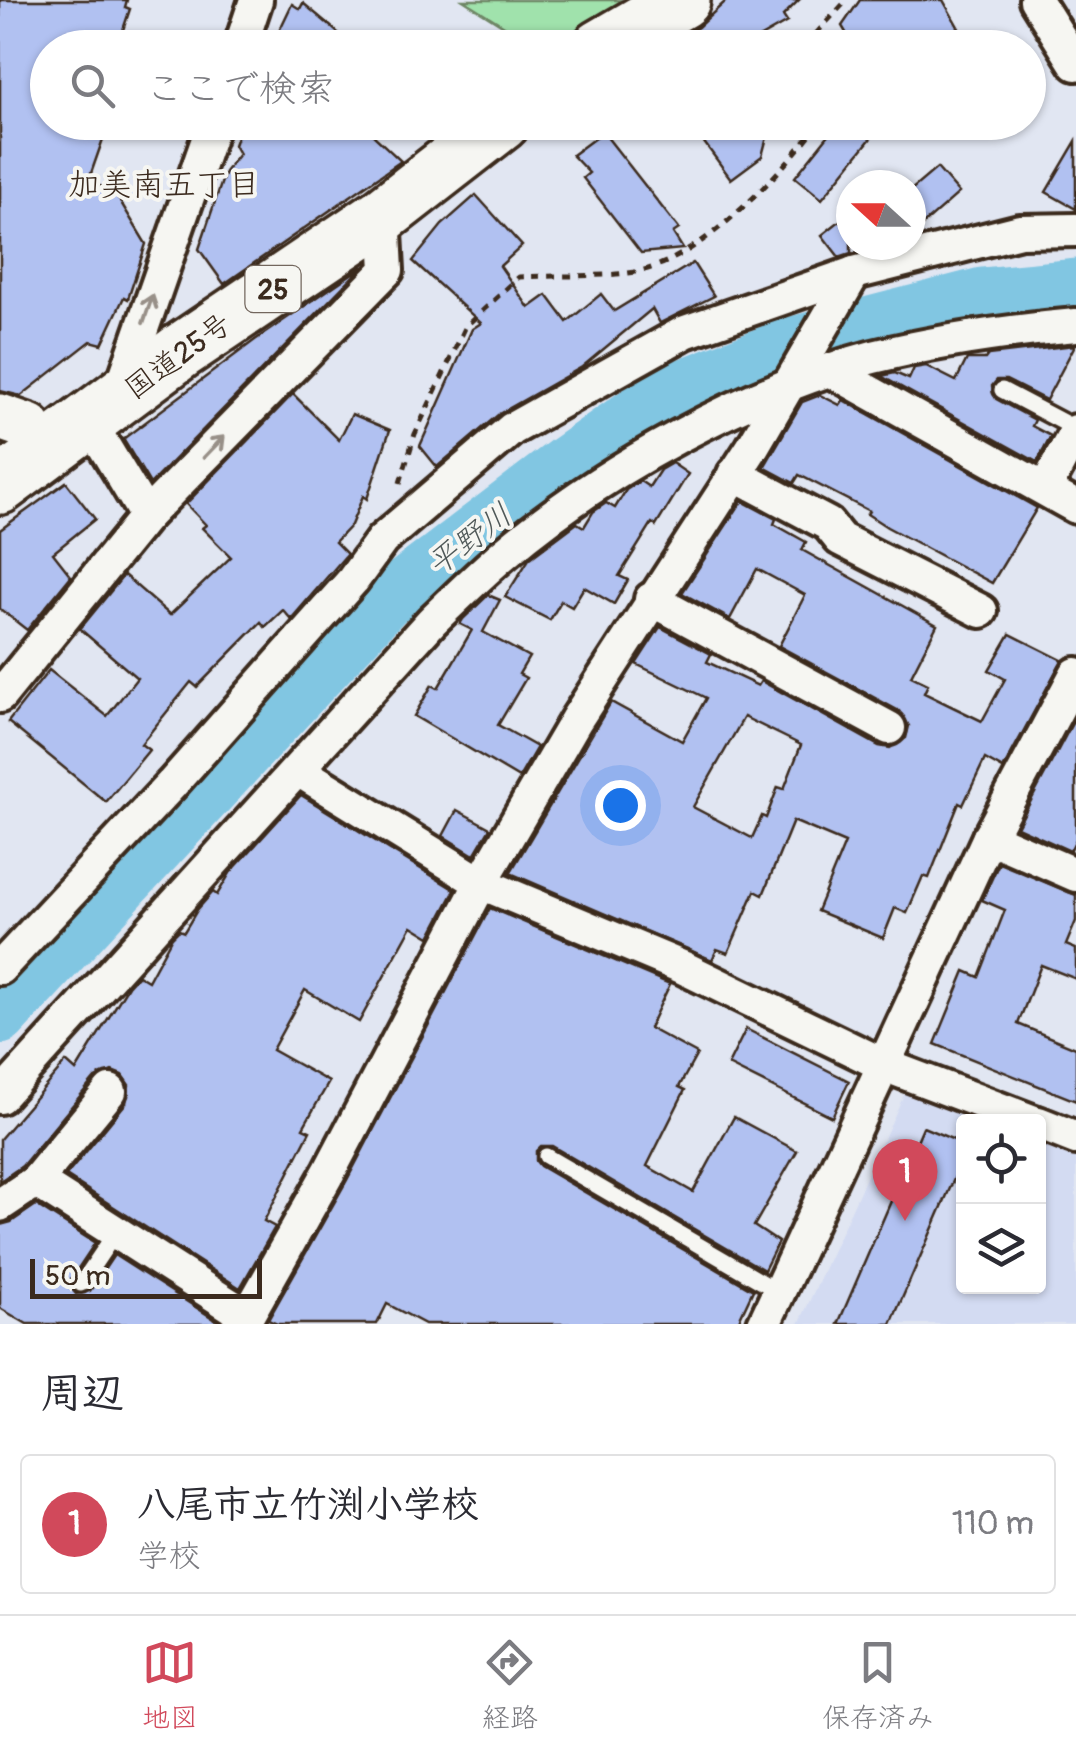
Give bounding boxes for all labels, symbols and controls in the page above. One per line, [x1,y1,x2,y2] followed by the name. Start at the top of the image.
[30,30,1046,140] search box
[65,58,120,113] icon: search
[145,65,335,113] text: ここで検索
[68,165,260,205] district label: 加美南五丁目
[836,170,926,260] north arrow
[246,266,300,312] road number: 25
[141,294,159,326] one-way arrow
[118,305,239,408] street label: 国道25号
[202,435,226,459] one-way arrow
[419,495,520,585] water label: 平野川
[595,780,646,831] your location
[956,1114,1046,1294] map controls
[956,1114,1046,1204] button: locate
[872,1138,938,1221] pin: 1
[956,1204,1046,1294] button: layers
[30,1254,262,1298] scale bar
[45,1259,110,1294] text: 50 m
[40,1368,124,1420] text: 周辺
[137,1481,479,1529] text: 八尾市立竹渕小学校
[68,1504,81,1544] text: 1
[952,1504,1034,1544] text: 110 m
[137,1536,201,1576] text: 学校
[142,1635,198,1736] tab: 地図
[482,1635,538,1736] tab: 経路
[822,1635,934,1736] tab: 保存済み

